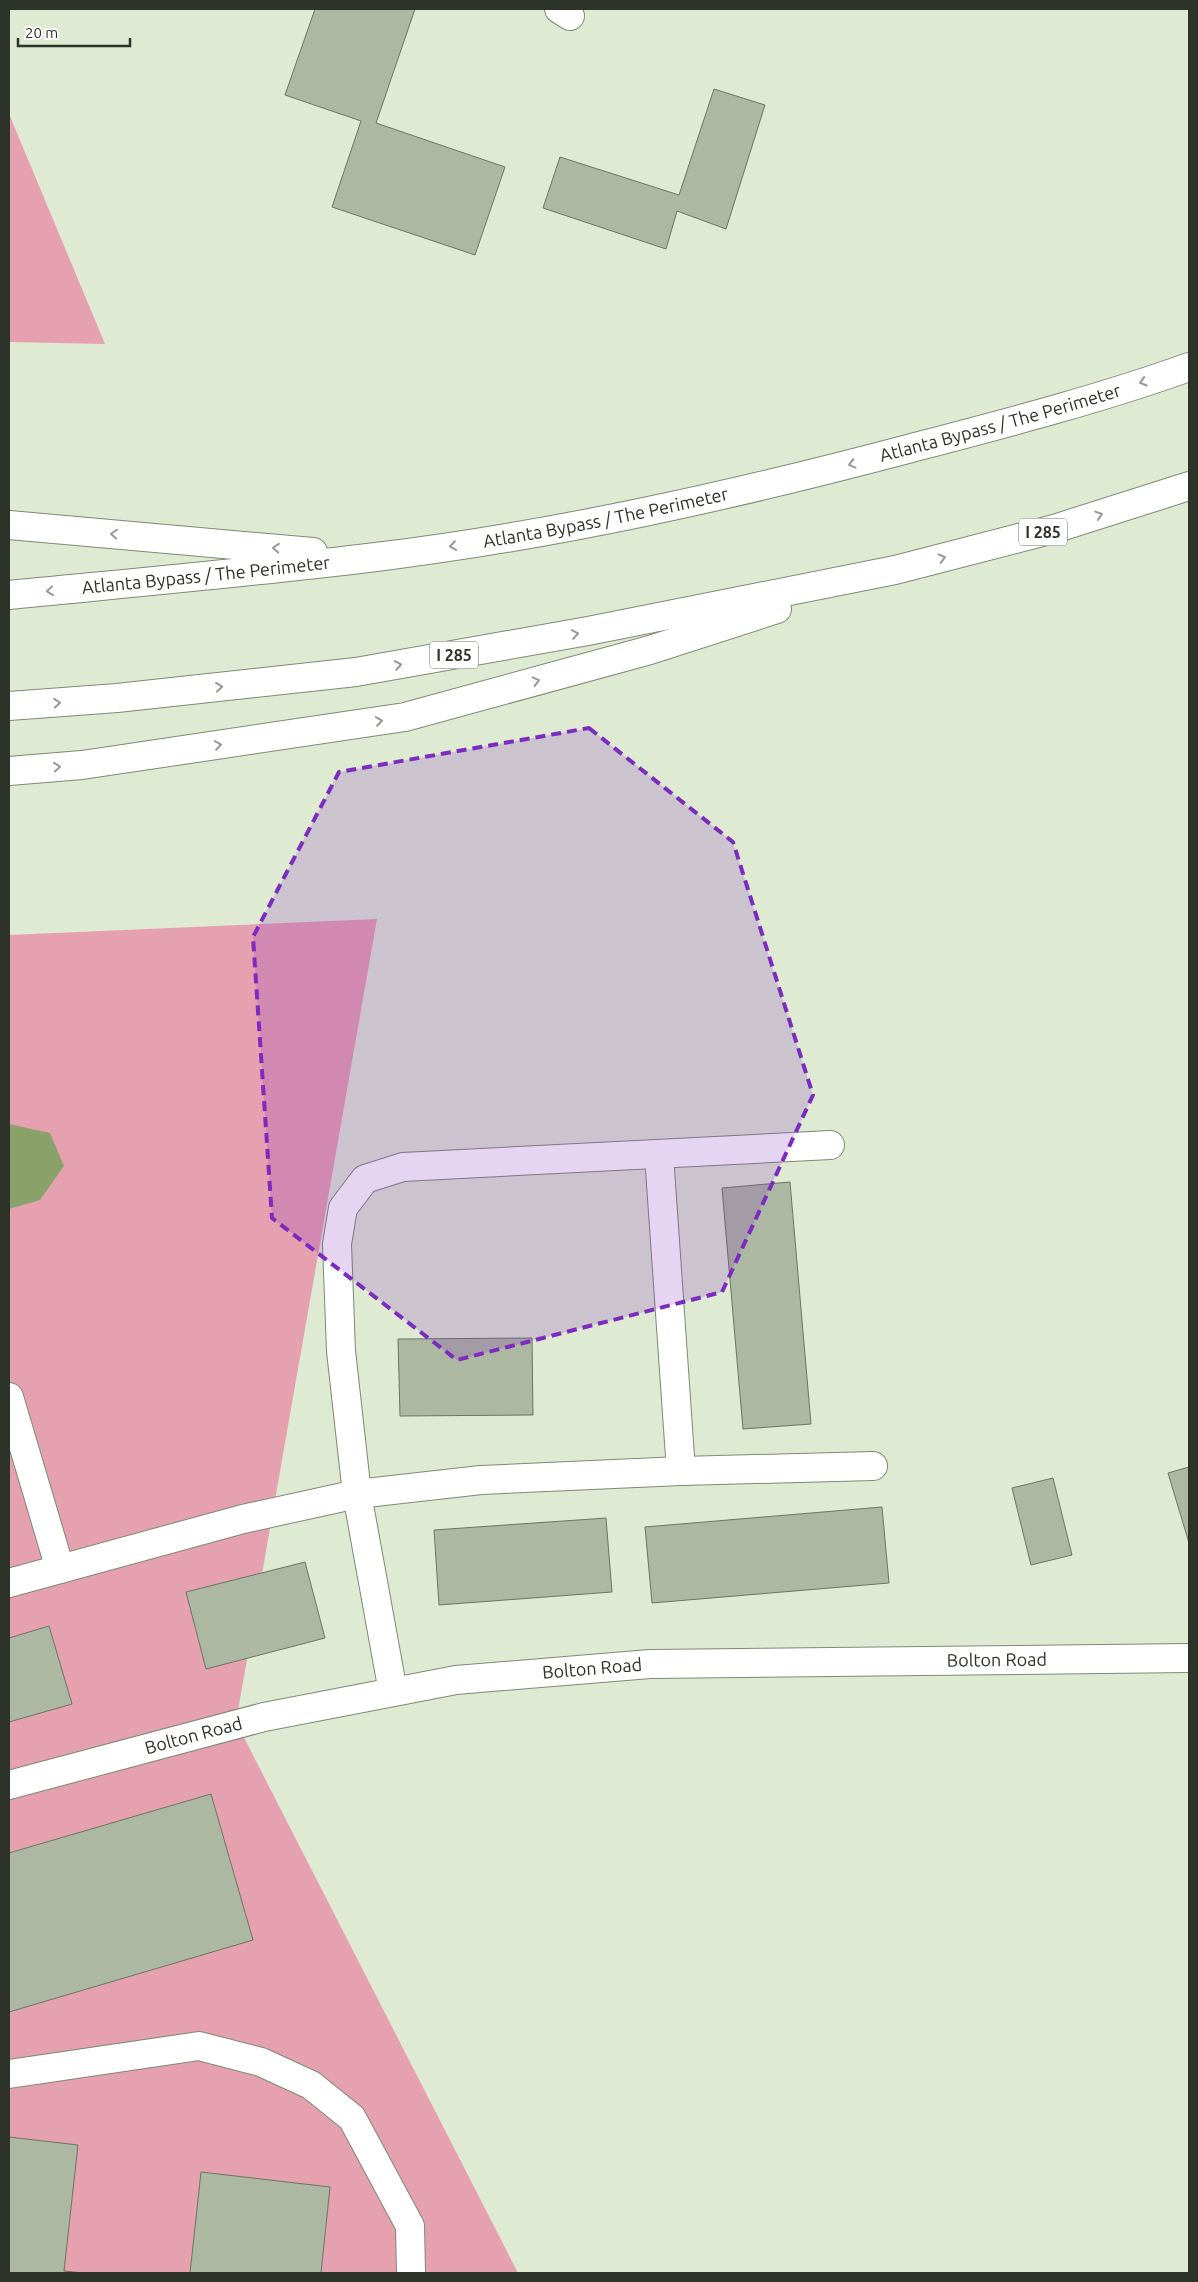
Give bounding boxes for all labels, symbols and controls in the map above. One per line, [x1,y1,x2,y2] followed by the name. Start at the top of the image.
[18,15,130,47] scale bar
[25,24,58,41] text: 20 m
[1139,376,1147,386] one-way arrow
[877,379,1123,465] street label: Atlanta Bypass / The Perimeter
[848,458,856,468] one-way arrow
[482,483,730,551] street label: Atlanta Bypass / The Perimeter
[1094,510,1102,520] one-way arrow
[1019,518,1067,546] road number: I 285
[110,529,118,540] one-way arrow
[448,540,456,551] one-way arrow
[272,543,280,554] one-way arrow
[81,552,331,597] street label: Atlanta Bypass / The Perimeter
[938,553,946,564] one-way arrow
[46,585,54,596] one-way arrow
[571,629,579,639] one-way arrow
[430,642,478,668] road number: I 285
[393,660,402,670] one-way arrow
[532,676,541,687] one-way arrow
[215,682,223,693] one-way arrow
[54,697,62,708] one-way arrow
[375,716,383,726] one-way arrow
[214,740,223,750] one-way arrow
[54,762,62,773] one-way arrow
[947,1649,1047,1670] street label: Bolton Road
[541,1654,643,1682] street label: Bolton Road
[142,1712,244,1757] street label: Bolton Road

